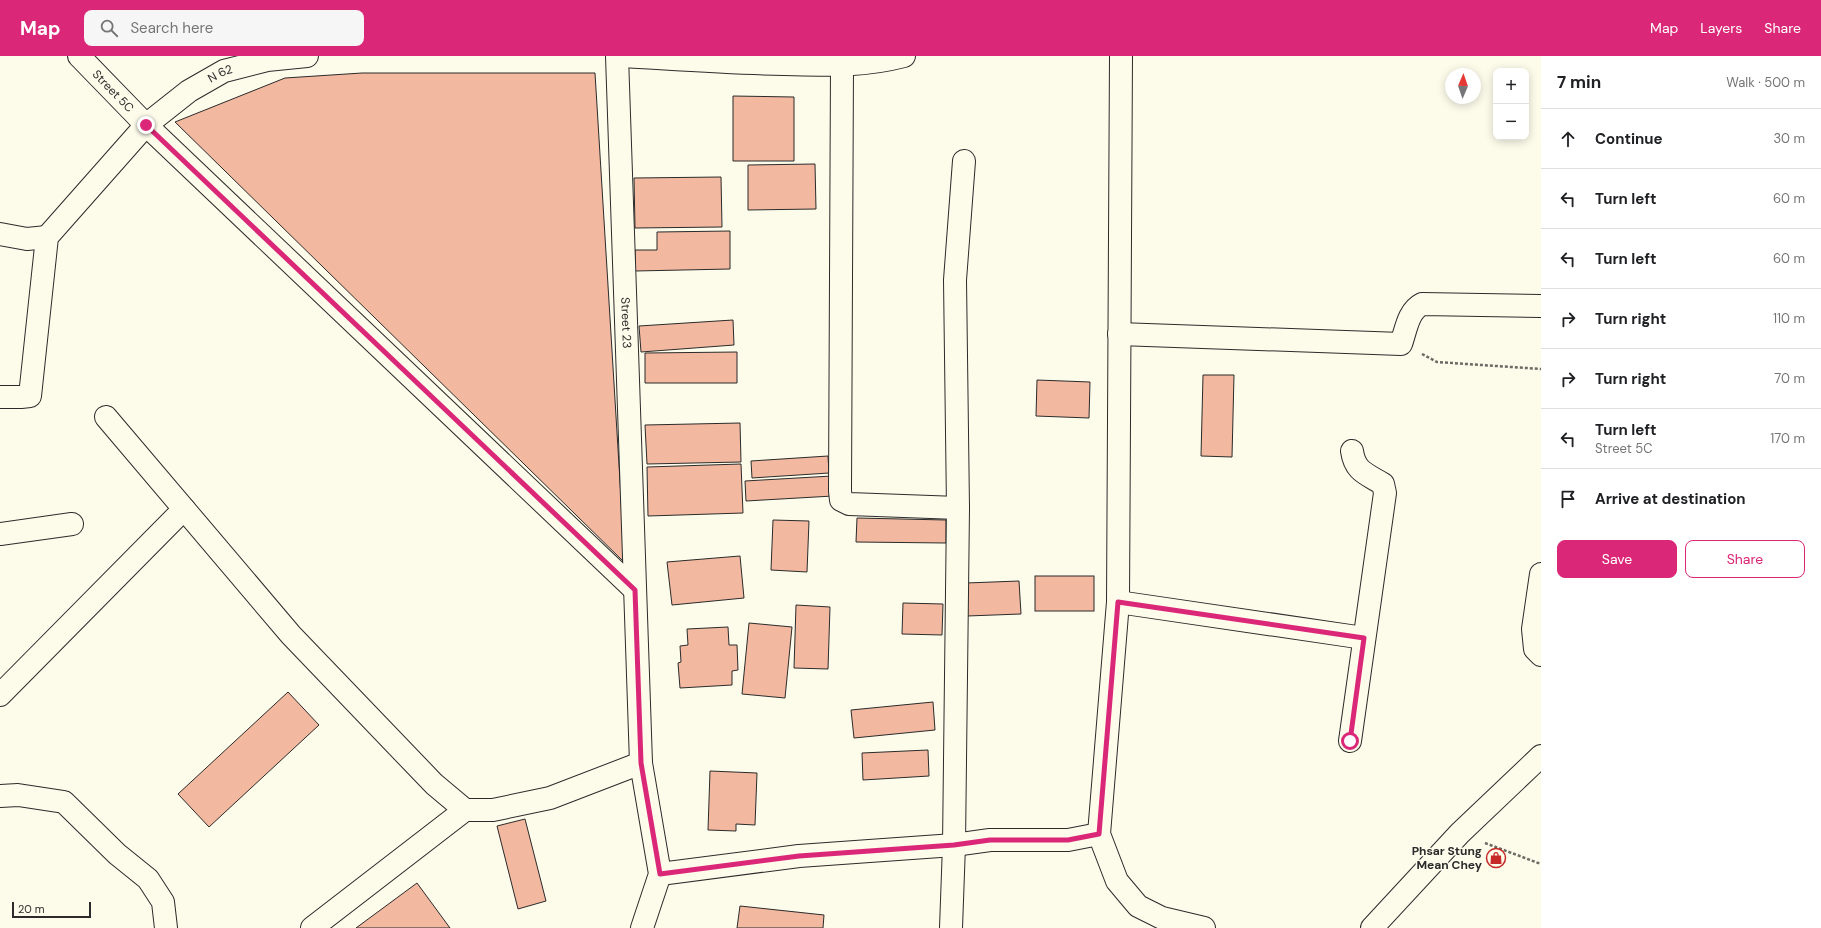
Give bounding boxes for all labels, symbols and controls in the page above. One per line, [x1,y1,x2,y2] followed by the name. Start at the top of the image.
[84,10,364,46] search box
[20,16,60,41] text: Map
[98,17,120,39] icon: search
[130,18,213,38] text: Search here
[1650,19,1678,37] text: Map
[1700,19,1742,37] text: Layers
[1764,19,1801,37] text: Share
[205,61,234,87] street label: N 62
[89,66,138,116] street label: Street 5C
[1445,68,1481,104] north arrow
[1493,68,1529,140] map controls
[1493,68,1529,104] button: +
[1557,71,1601,93] text: 7 min
[1726,74,1805,91] text: Walk · 500 m
[1493,104,1529,140] button: −
[137,116,155,134] route end
[1557,128,1579,150] icon: ahead
[1595,129,1663,149] text: Continue
[1773,130,1805,147] text: 30 m
[1557,188,1579,210] icon: left
[1595,189,1656,209] text: Turn left
[1773,190,1805,207] text: 60 m
[1557,248,1579,270] icon: left
[1595,249,1656,269] text: Turn left
[1773,250,1805,267] text: 60 m
[617,297,635,349] street label: Street 23
[1557,308,1579,330] icon: right
[1595,309,1666,329] text: Turn right
[1773,310,1805,327] text: 110 m
[1557,368,1579,390] icon: right
[1595,369,1666,389] text: Turn right
[1774,370,1805,387] text: 70 m
[1595,420,1656,440] text: Turn left
[1557,428,1579,450] icon: left
[1770,430,1805,447] text: 170 m
[1595,440,1653,457] text: Street 5C
[1557,488,1579,510] icon: arrive
[1595,489,1746,509] text: Arrive at destination
[1557,540,1677,578] button: Save
[1685,540,1805,578] button: Share
[1341,732,1359,750] route start
[1412,843,1483,873] place label: Phsar Stung Mean Chey
[1485,847,1507,869] shop icon: Phsar Stung Mean Chey
[12,900,91,919] scale bar
[18,902,44,916] text: 20 m

